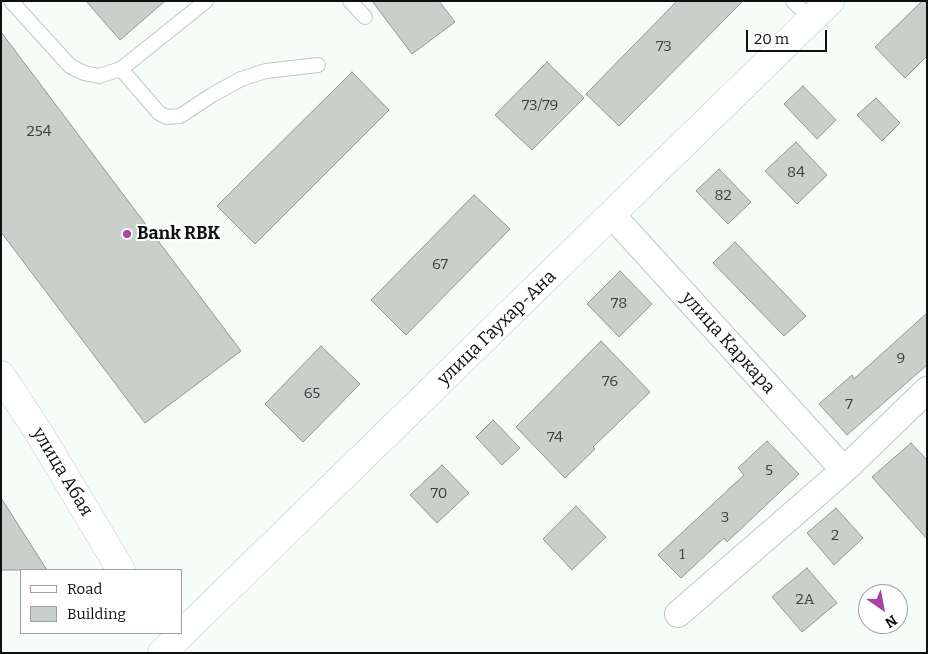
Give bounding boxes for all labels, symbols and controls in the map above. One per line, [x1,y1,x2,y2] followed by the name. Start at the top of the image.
[748,20,829,52] scale bar
[754,30,789,48] text: 20 m
[656,38,672,56] house number: 73
[522,97,558,115] house number: 73/79
[27,123,51,141] house number: 254
[787,164,805,182] house number: 84
[714,187,732,205] house number: 82
[137,223,220,245] place label: Bank RBK
[121,228,133,240] marker: Bank RBK
[432,256,448,274] house number: 67
[433,266,561,390] street label: улица Гаухар-Ана
[677,288,779,398] street label: улица Каркара
[611,295,627,313] house number: 78
[897,350,905,368] house number: 9
[602,373,618,391] house number: 76
[304,385,320,403] house number: 65
[845,396,853,414] house number: 7
[27,424,97,520] street label: улица Абая
[547,429,563,447] house number: 74
[765,462,773,480] house number: 5
[431,485,447,503] house number: 70
[721,509,729,527] house number: 3
[831,527,839,545] house number: 2
[679,546,685,564] house number: 1
[20,569,182,634] legend
[67,580,102,598] text: Road
[858,584,908,634] north arrow
[796,591,814,609] house number: 2А
[67,605,126,623] text: Building
[882,611,900,631] text: N

